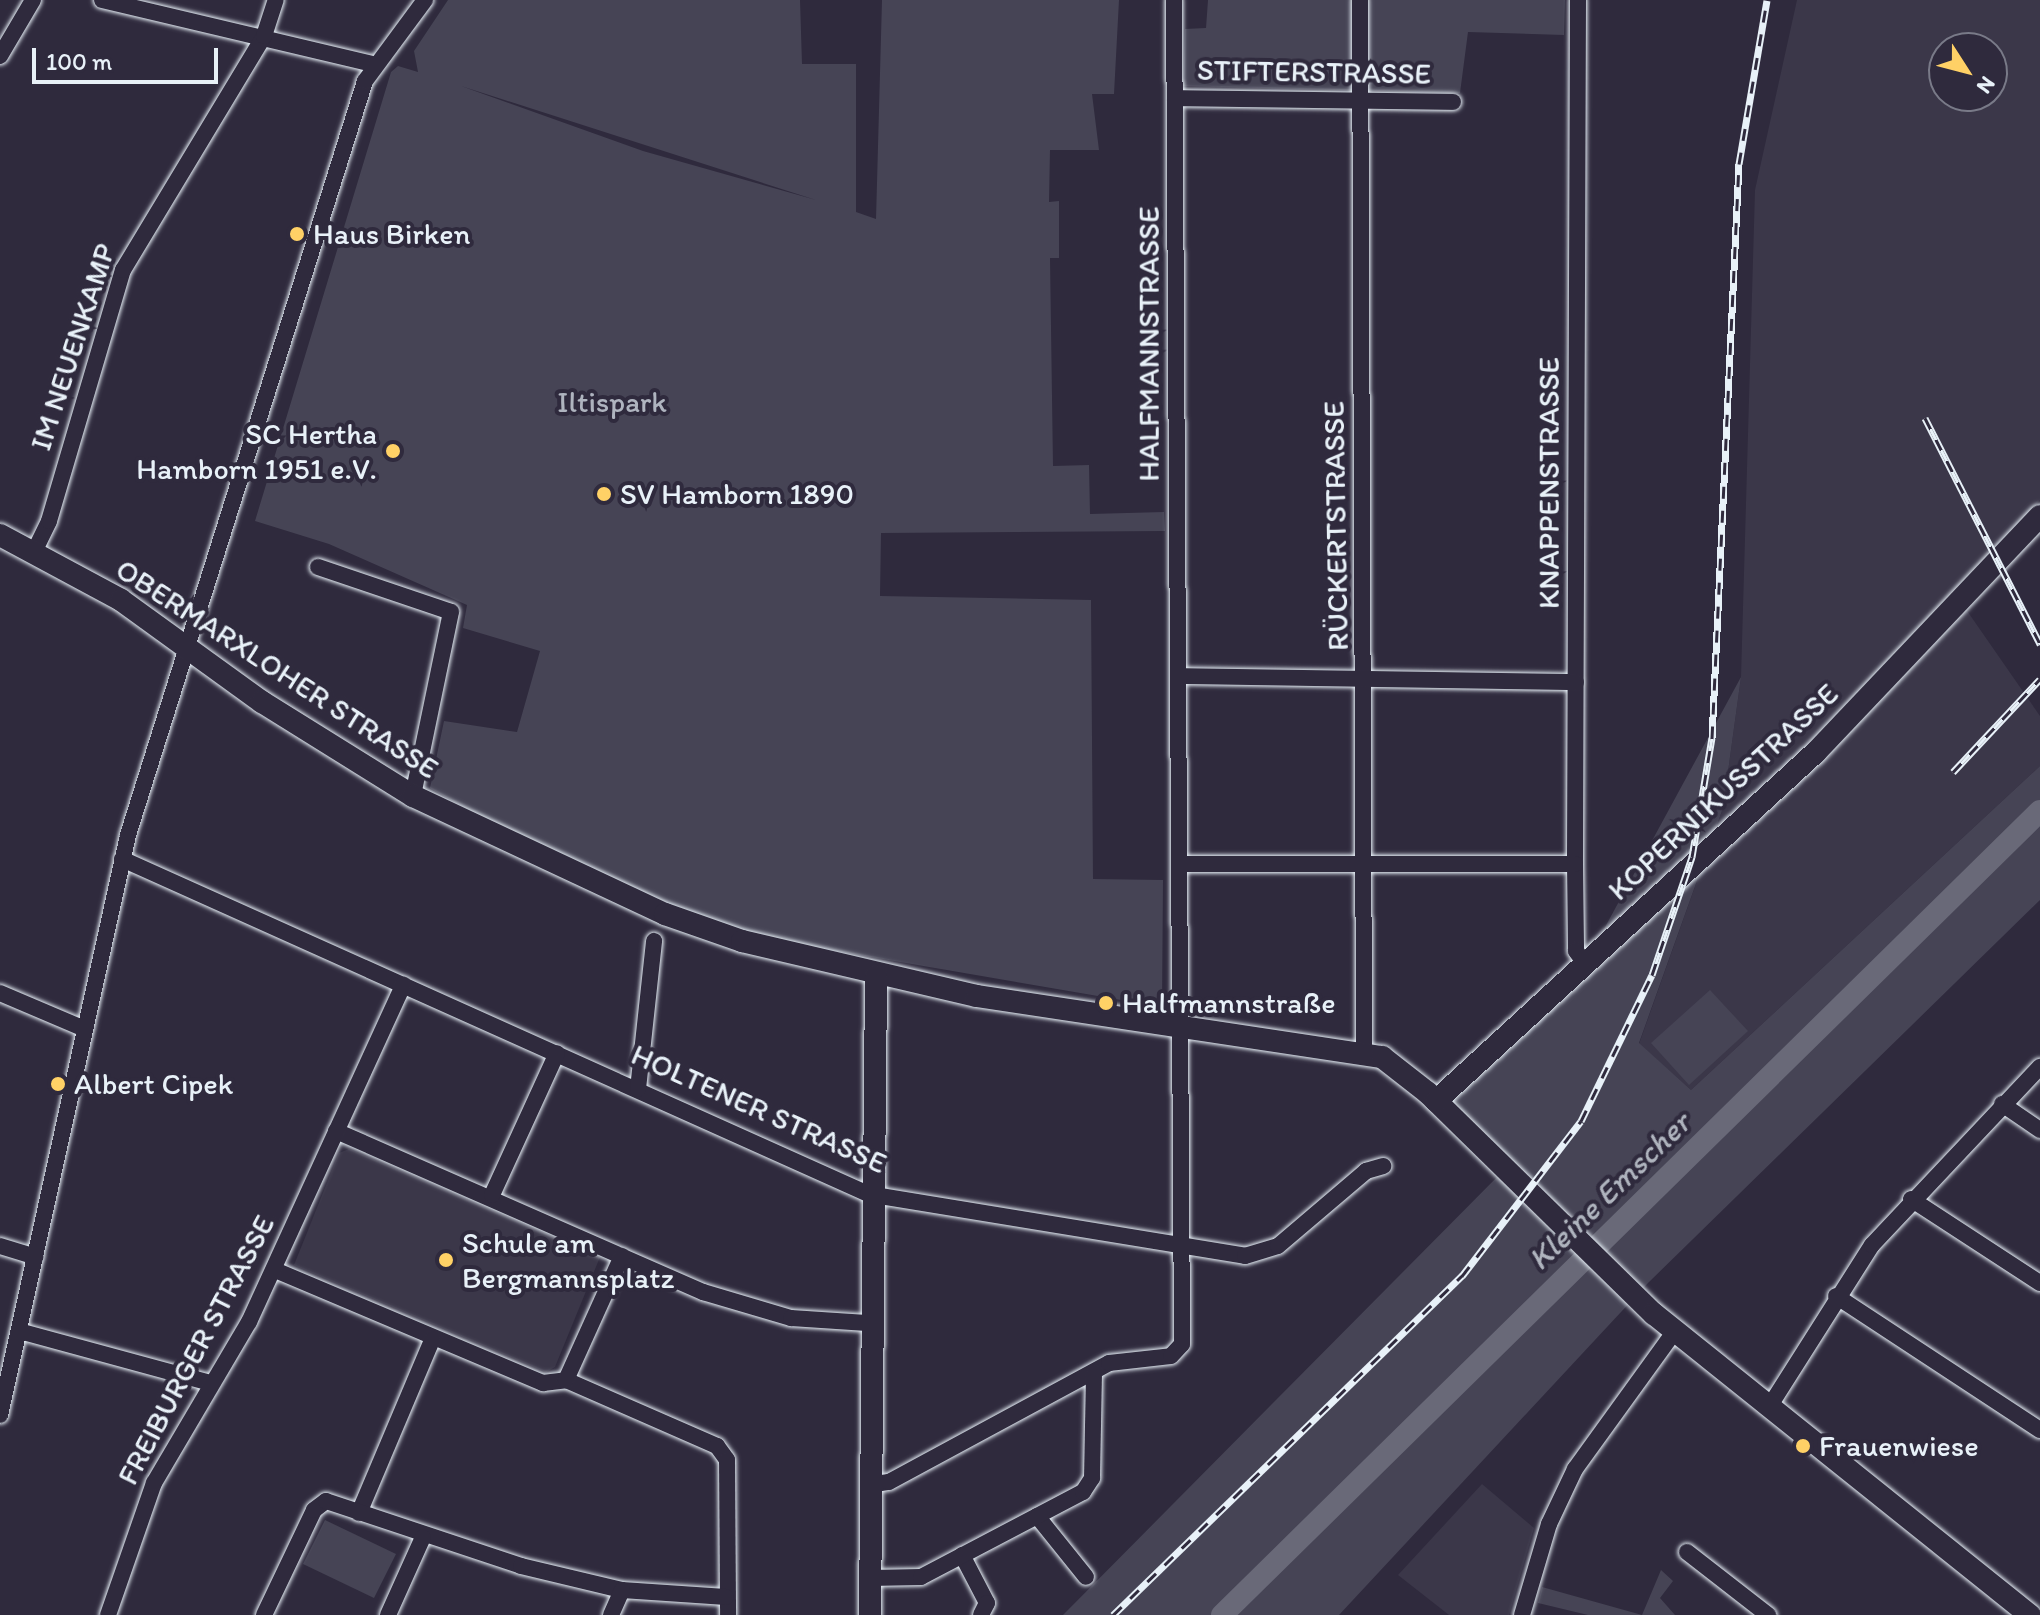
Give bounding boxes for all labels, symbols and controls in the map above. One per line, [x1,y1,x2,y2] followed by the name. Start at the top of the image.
[36,32,222,82] scale bar
[1928,32,2008,112] north arrow
[46,47,112,76] text: 100 m
[1197,52,1431,92] street label: STIFTERSTRASSE
[1971,71,2001,99] text: N
[1131,206,1167,482] street label: HALFMANNSTRASSE
[313,216,471,252] place label: Haus Birken
[288,225,306,243] marker: Haus Birken
[23,240,123,454] street label: IM NEUENKAMP
[1531,357,1567,609] street label: KNAPPENSTRASSE
[557,384,667,420] park label: Iltispark
[1316,401,1356,651] street label: RÜCKERTSTRASSE
[136,416,377,486] place label: SC Hertha Hamborn 1951 e.V.
[384,442,402,460] marker: SC Hertha Hamborn 1951 e.V.
[620,476,854,512] place label: SV Hamborn 1890
[595,485,613,503] marker: SV Hamborn 1890
[109,551,445,787] street label: OBERMARXLOHER STRASSE
[1600,676,1846,908] street label: KOPERNIKUSSTRASSE
[1122,985,1336,1021] place label: Halfmannstraße
[1097,994,1115,1012] marker: Halfmannstraße
[626,1037,892,1181] street label: HOLTENER STRASSE
[74,1066,234,1102] place label: Albert Cipek
[49,1075,67,1093] marker: Albert Cipek
[1520,1104,1698,1278] water label: Kleine Emscher
[110,1209,282,1491] street label: FREIBURGER STRASSE
[462,1225,674,1296] place label: Schule am Bergmannsplatz
[437,1251,455,1269] marker: Schule am Bergmannsplatz
[1819,1428,1979,1464] place label: Frauenwiese
[1794,1437,1812,1455] marker: Frauenwiese

